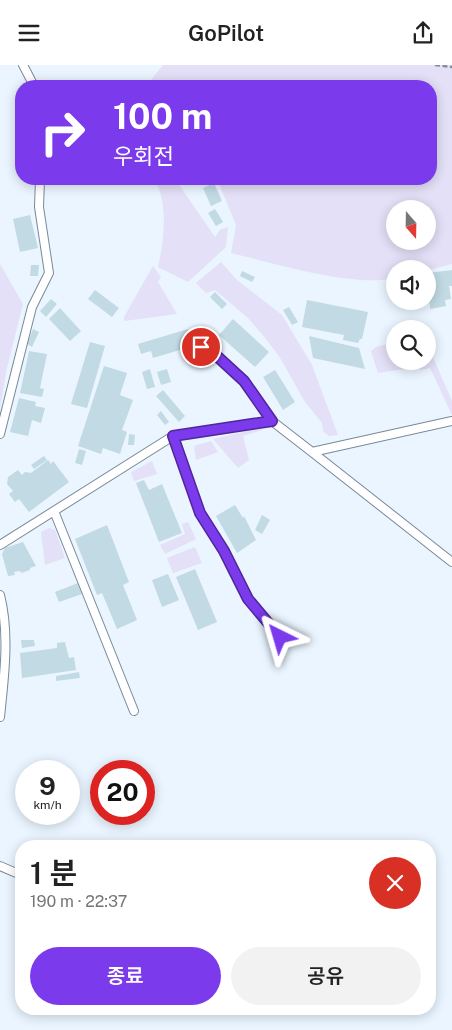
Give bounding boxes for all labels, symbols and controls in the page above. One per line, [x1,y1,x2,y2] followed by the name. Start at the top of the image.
[15,19,43,47] icon: menu
[409,19,437,47] icon: share
[188,20,264,46] text: GoPilot
[113,96,212,137] text: 100 m
[30,100,95,165] icon: right
[113,143,174,169] text: 우회전
[386,200,436,250] north arrow
[386,200,436,370] map controls
[386,260,436,310] button: sound
[386,320,436,370] button: search
[180,326,222,368] pin
[187,333,215,361] icon: arrive
[253,610,305,662] position arrow
[90,760,155,825] speed limit sign: 20
[39,771,56,801] text: 9
[33,798,62,812] text: km/h
[30,855,77,891] text: 1 분
[369,857,421,909] button: close
[30,892,127,911] text: 190 m · 22:37
[30,947,221,1005] button: 종료
[231,947,421,1005] button: 공유

